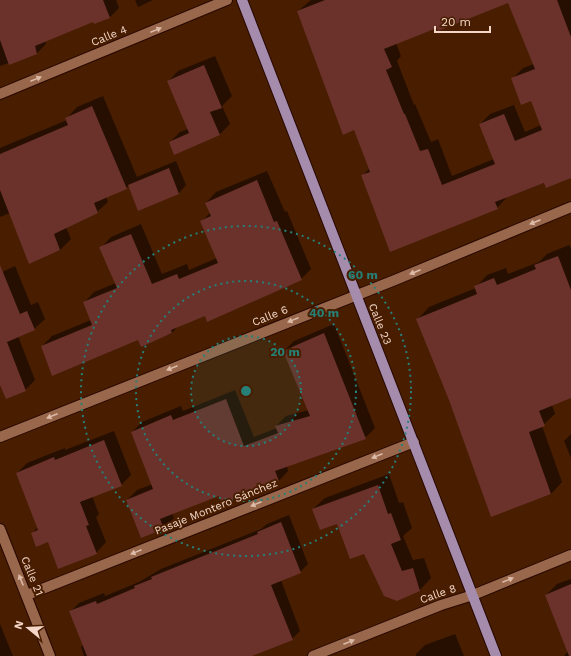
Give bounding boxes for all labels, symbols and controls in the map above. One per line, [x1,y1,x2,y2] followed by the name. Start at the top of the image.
[435,8,490,34] scale bar
[441,15,471,29] text: 20 m
[89,23,129,49] street label: Calle 4
[151,26,163,32] one-way arrow
[31,76,42,82] one-way arrow
[529,219,541,226] one-way arrow
[348,268,378,282] text: 60 m
[409,269,420,275] one-way arrow
[366,301,394,347] street label: Calle 23
[250,303,290,329] street label: Calle 6
[309,306,339,320] text: 40 m
[287,318,299,324] one-way arrow
[270,345,300,359] text: 20 m
[166,366,178,372] one-way arrow
[239,384,253,398] centre of rings
[45,414,57,420] one-way arrow
[371,454,383,460] one-way arrow
[153,476,279,538] street label: Pasaje Montero Sánchez
[250,502,262,508] one-way arrow
[129,550,141,556] one-way arrow
[18,554,46,598] street label: Calle 21
[18,574,24,586] one-way arrow
[503,576,515,582] one-way arrow
[418,582,458,606] street label: Calle 8
[8,608,48,648] north arrow
[12,619,26,631] text: N
[343,638,355,644] one-way arrow

